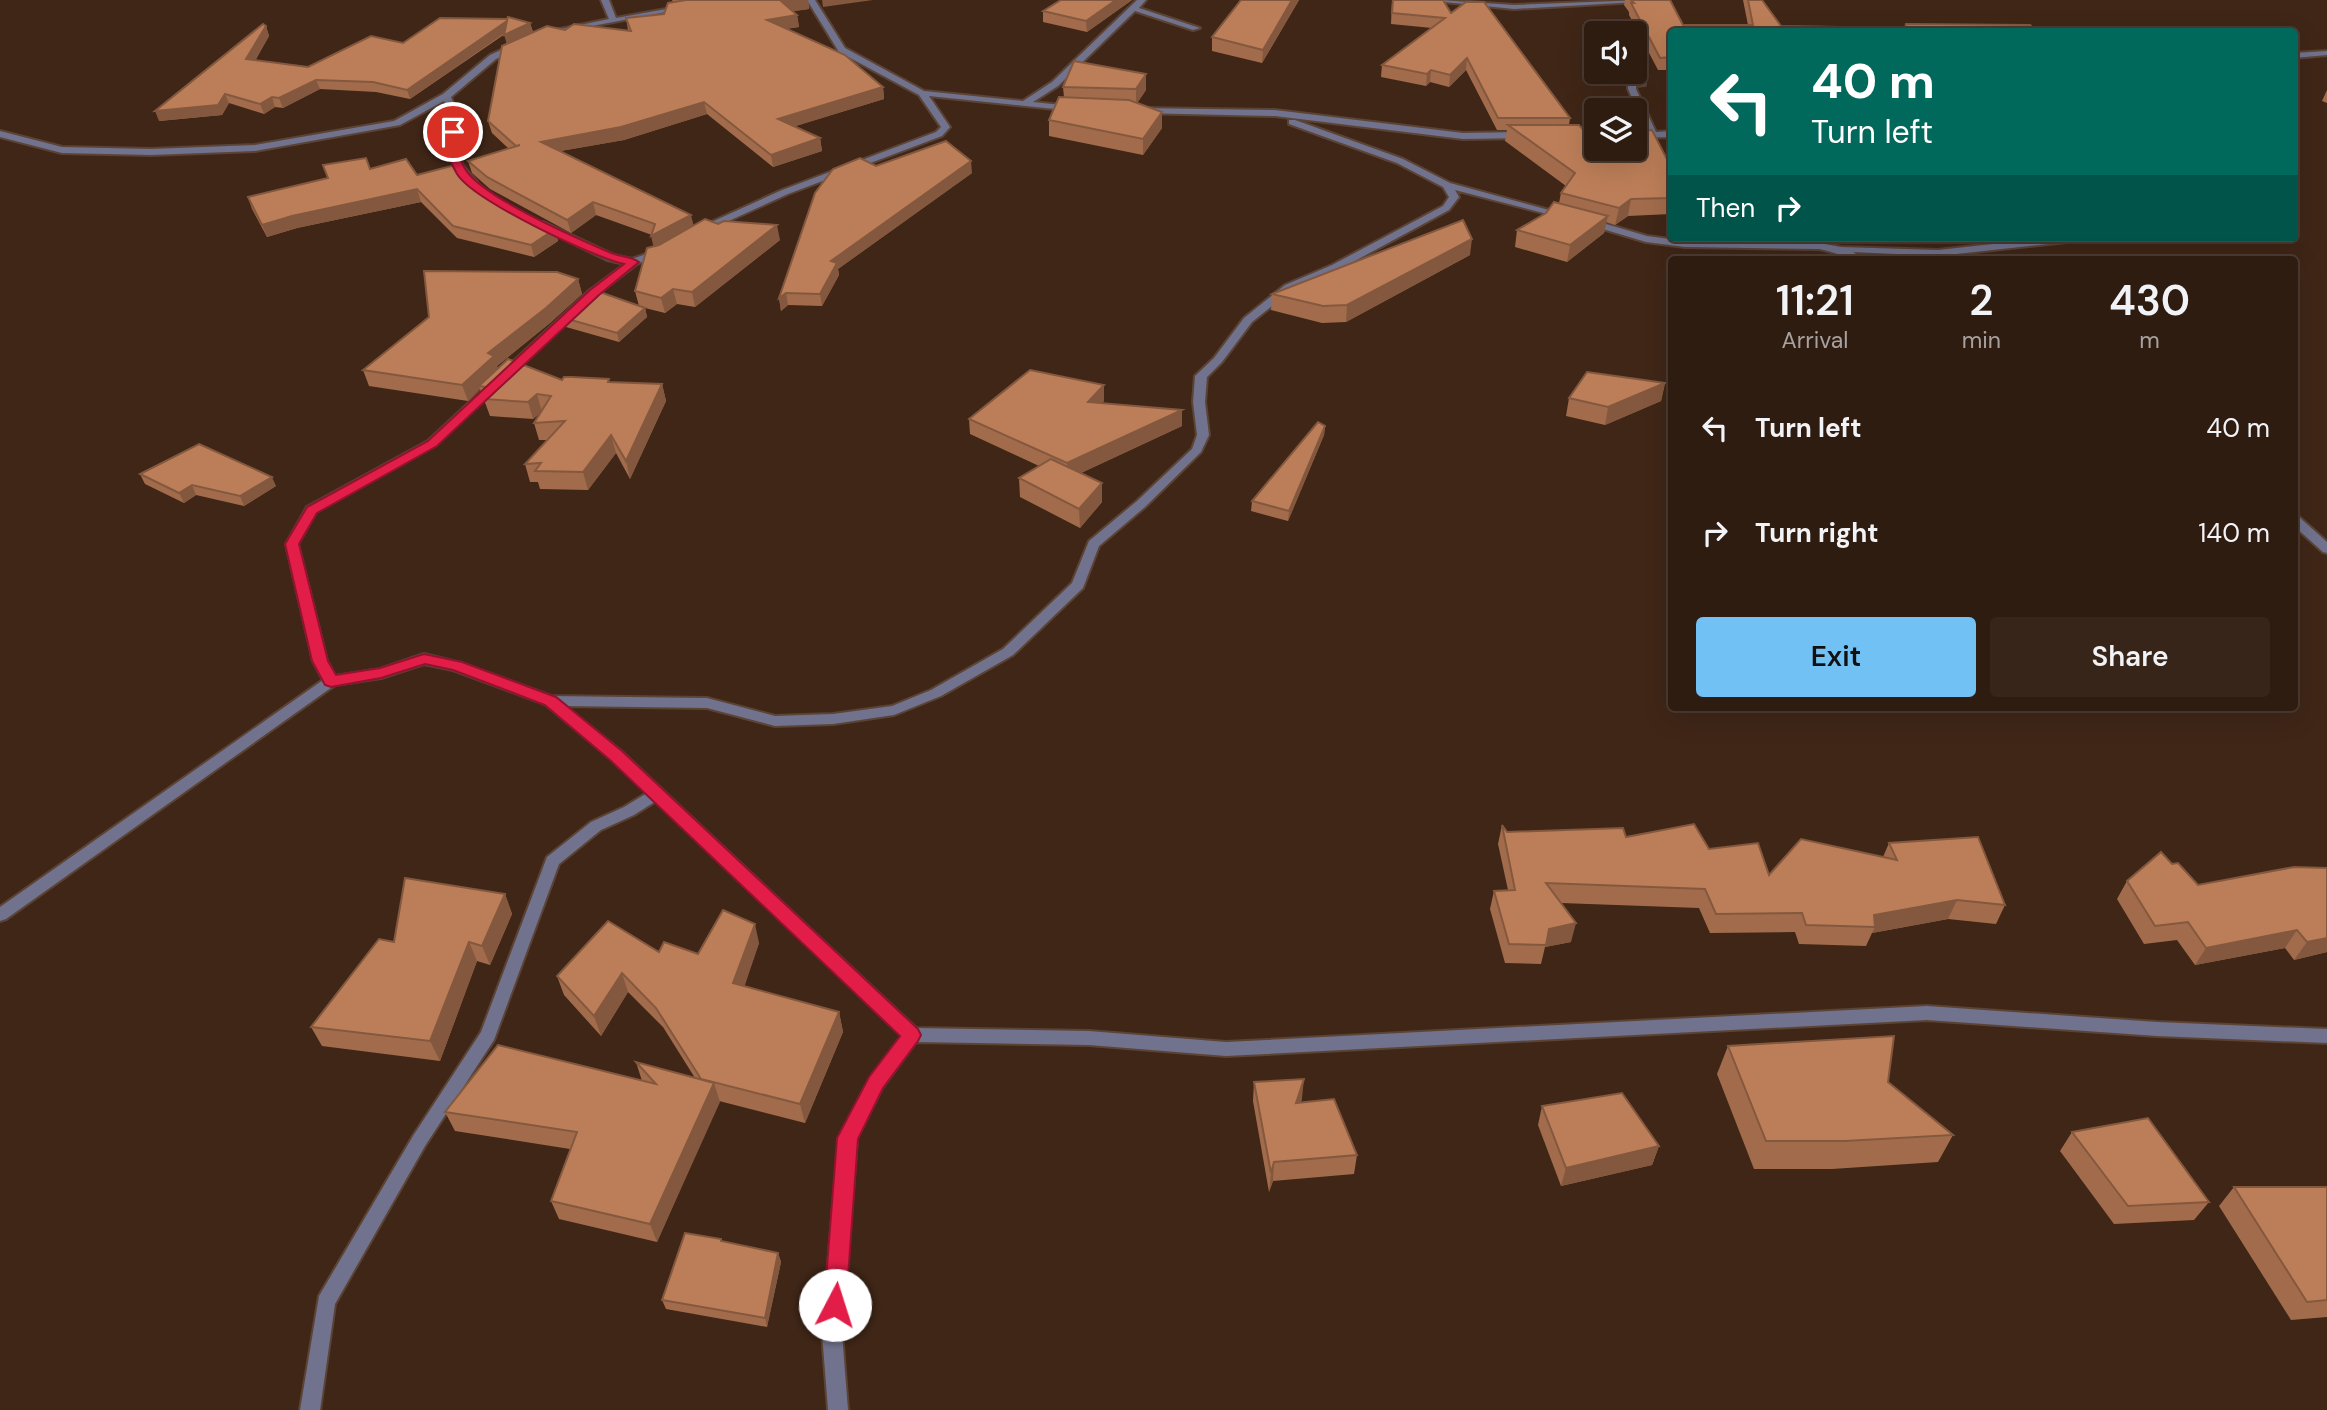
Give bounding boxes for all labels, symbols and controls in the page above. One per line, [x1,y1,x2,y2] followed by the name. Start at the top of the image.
[1584,21,1647,161] map controls
[1584,21,1647,84] button: sound
[1811,49,1935,113] text: 40 m
[1696,56,1787,147] icon: left
[1584,98,1647,161] button: layers
[423,102,483,162] pin
[1811,111,1933,153] text: Turn left
[434,113,472,151] icon: arrive
[1769,189,1807,227] icon: right
[1696,191,1755,225] text: Then
[1776,273,1854,328] text: 11:21
[1969,273,1994,328] text: 2
[2109,273,2190,328] text: 430
[1781,325,1848,355] text: Arrival
[1962,325,2001,355] text: min
[2139,325,2160,355] text: m
[1696,409,1734,447] icon: left
[1755,411,1862,445] text: Turn left
[2206,411,2270,445] text: 40 m
[1696,514,1734,552] icon: right
[1755,516,1879,550] text: Turn right
[2198,516,2270,550] text: 140 m
[1696,617,1976,697] button: Exit
[1990,617,2270,697] button: Share
[798,1268,872,1342] position arrow

